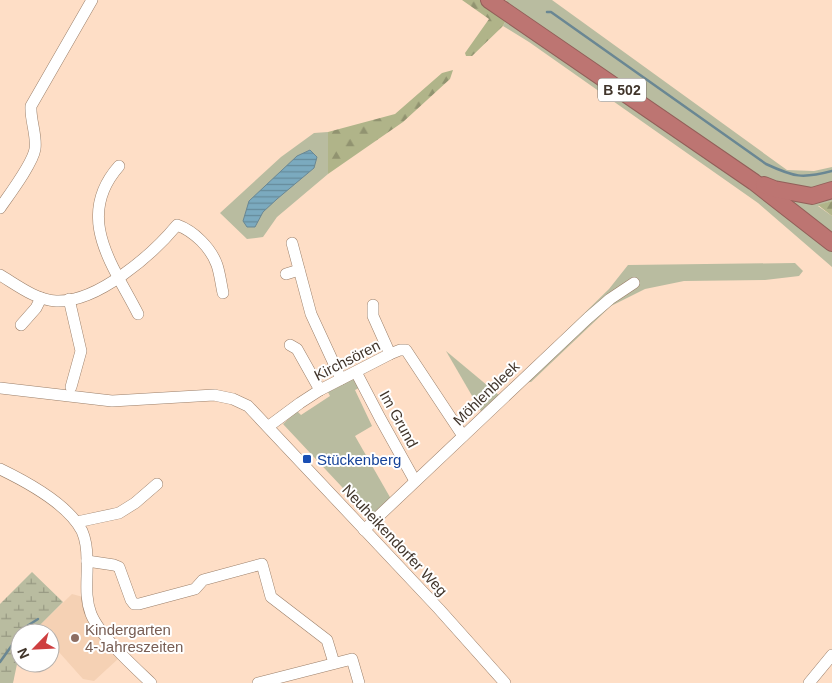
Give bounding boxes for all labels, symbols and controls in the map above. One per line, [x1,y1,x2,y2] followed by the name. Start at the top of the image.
[598,78,646,102] road number: B 502
[311,336,383,384] street label: Kirchsören
[450,357,523,429] street label: Möhlenbleek
[376,388,422,450] street label: Im Grund
[317,451,401,468] place label: Stückenberg
[301,453,313,465] marker: Stückenberg
[339,481,451,599] street label: Neuheikendorfer Weg
[85,621,183,655] place label: Kindergarten 4-Jahreszeiten
[10,623,60,673] north arrow
[69,632,81,644] marker: Kindergarten 4-Jahreszeiten
[14,645,32,661] text: N

